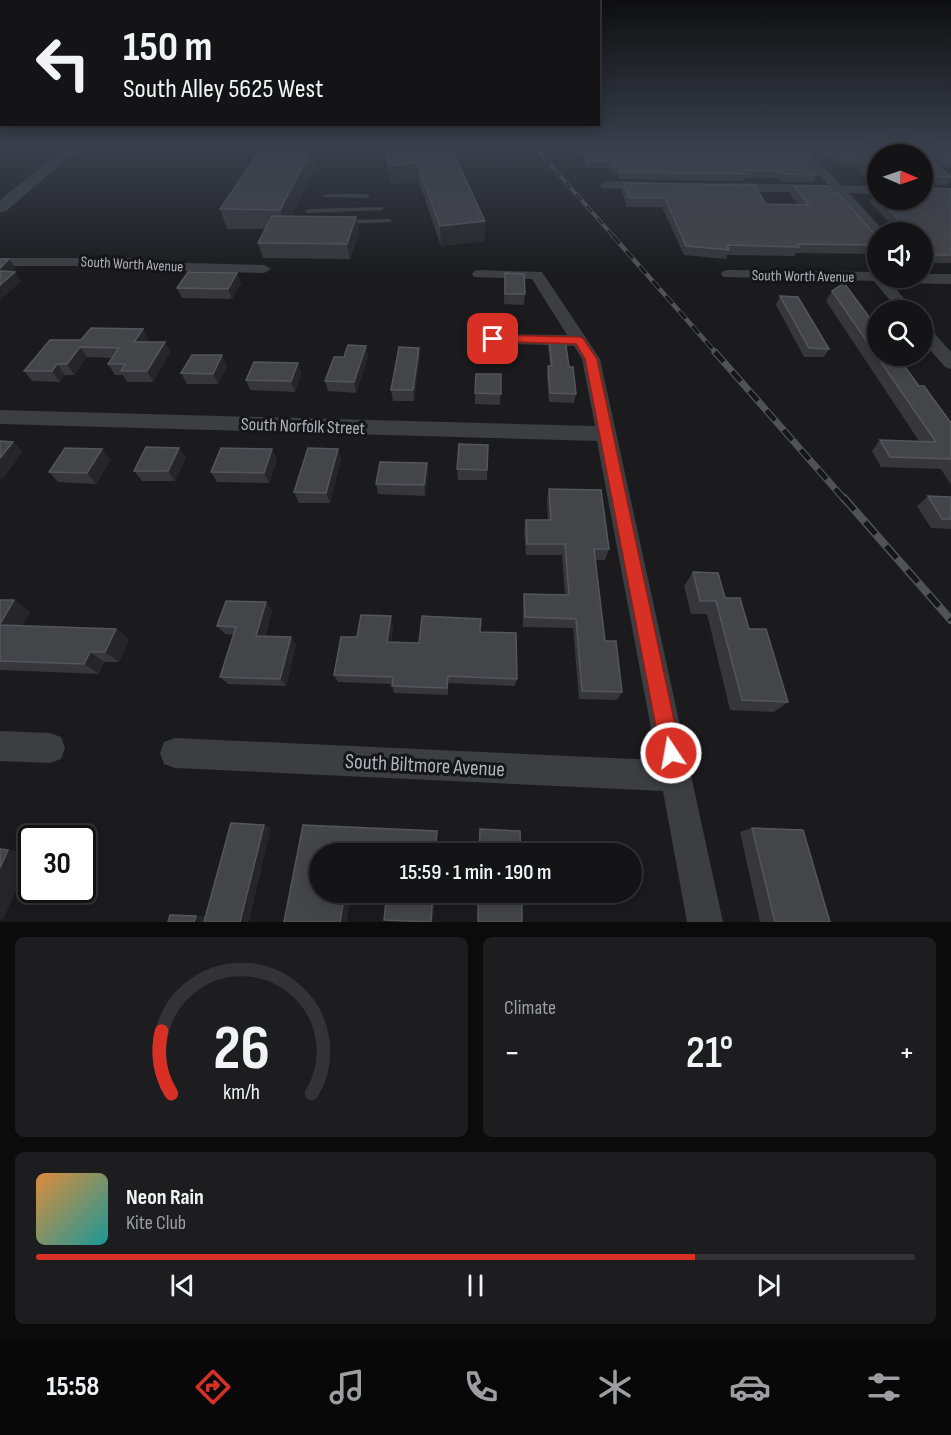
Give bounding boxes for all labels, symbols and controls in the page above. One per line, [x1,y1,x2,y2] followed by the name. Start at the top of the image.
[123,22,212,73] text: 150 m
[24,24,102,102] icon: left
[123,73,324,105] text: South Alley 5625 West
[867,144,933,210] north arrow
[867,144,933,366] map controls
[867,222,933,288] button: sound
[80,252,184,277] street label: South Worth Avenue
[752,266,854,287] street label: South Worth Avenue
[867,300,933,366] button: search
[467,313,518,364] pin
[476,322,509,355] icon: arrive
[241,414,366,439] street label: South Norfolk Street
[639,721,703,785] position arrow
[345,749,505,782] street label: South Biltmore Avenue
[18,825,96,903] speed limit sign: 30
[400,859,551,886] text: 15:59 · 1 min · 190 m
[504,996,556,1020] text: Climate
[213,1012,270,1087] text: 26
[686,1026,733,1081] text: 21°
[504,1033,520,1073] text: −
[899,1033,915,1073] text: +
[223,1080,260,1105] text: km/h
[126,1184,204,1211] text: Neon Rain
[126,1211,186,1235] text: Kite Club
[166,1269,199,1302] icon: previous
[459,1269,492,1302] icon: pause
[752,1269,785,1302] icon: next
[192,1366,234,1408] icon: directions
[326,1366,368,1408] icon: music
[460,1366,502,1408] icon: phone
[594,1366,636,1408] icon: climate
[729,1366,771,1408] icon: car
[863,1366,905,1408] icon: filters
[46,1371,99,1403] text: 15:58

